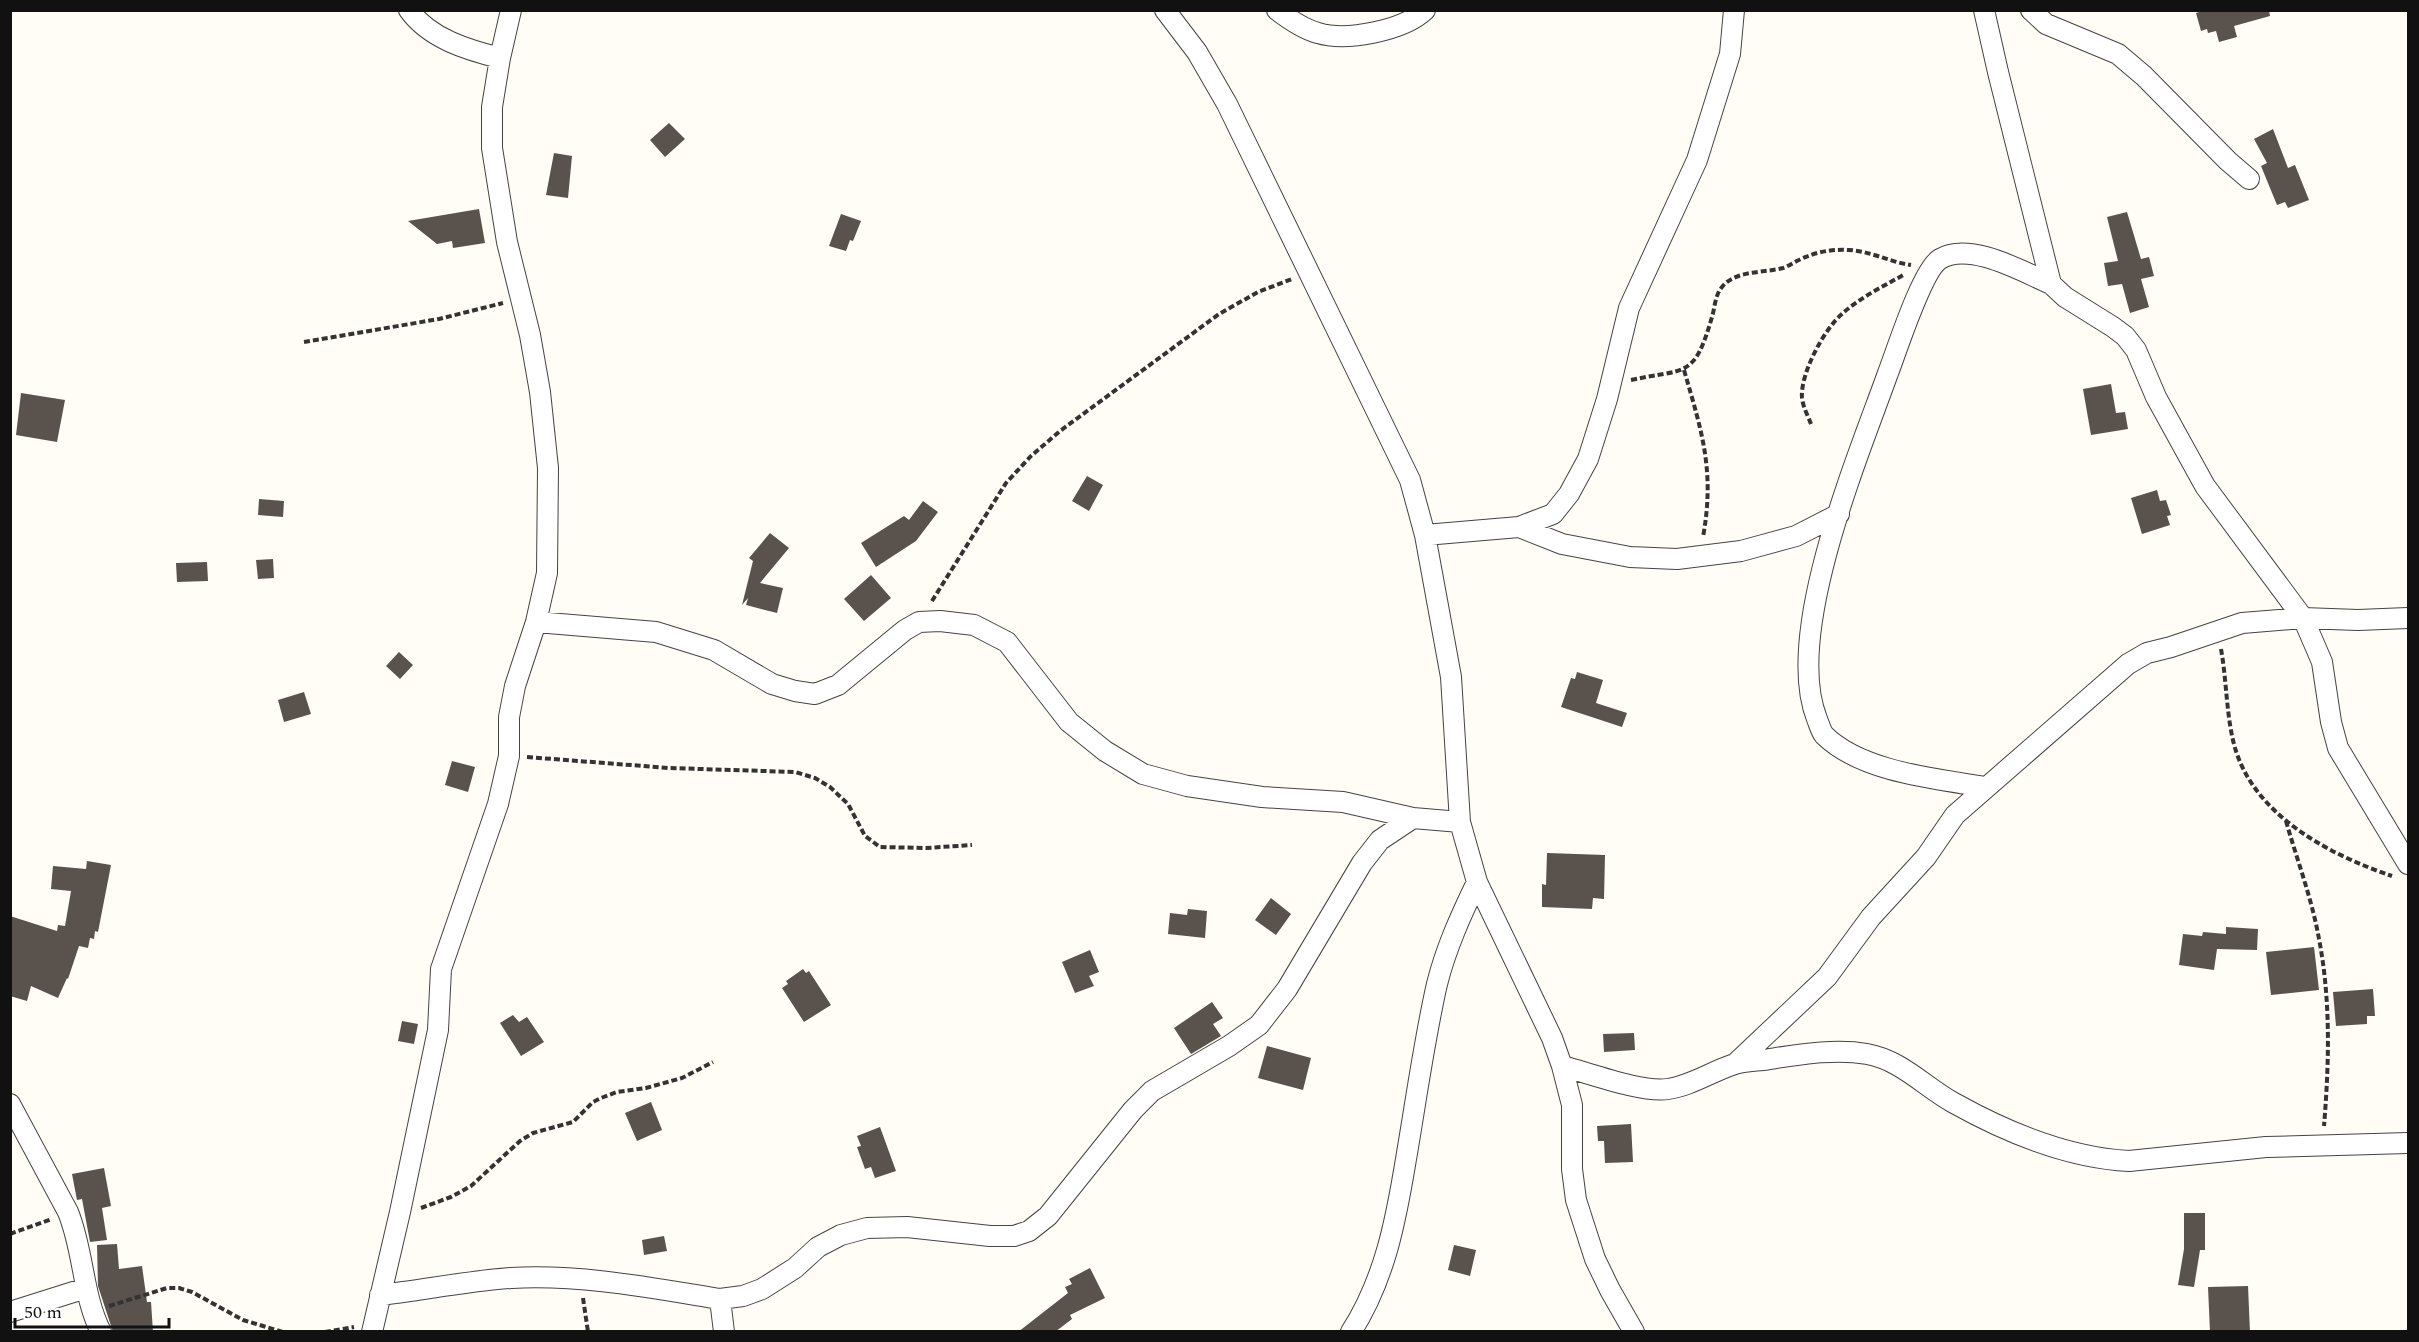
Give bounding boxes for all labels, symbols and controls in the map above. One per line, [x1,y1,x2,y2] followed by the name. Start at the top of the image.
[15,1291,170,1329] scale bar
[24,1299,62,1326] text: 50 m

